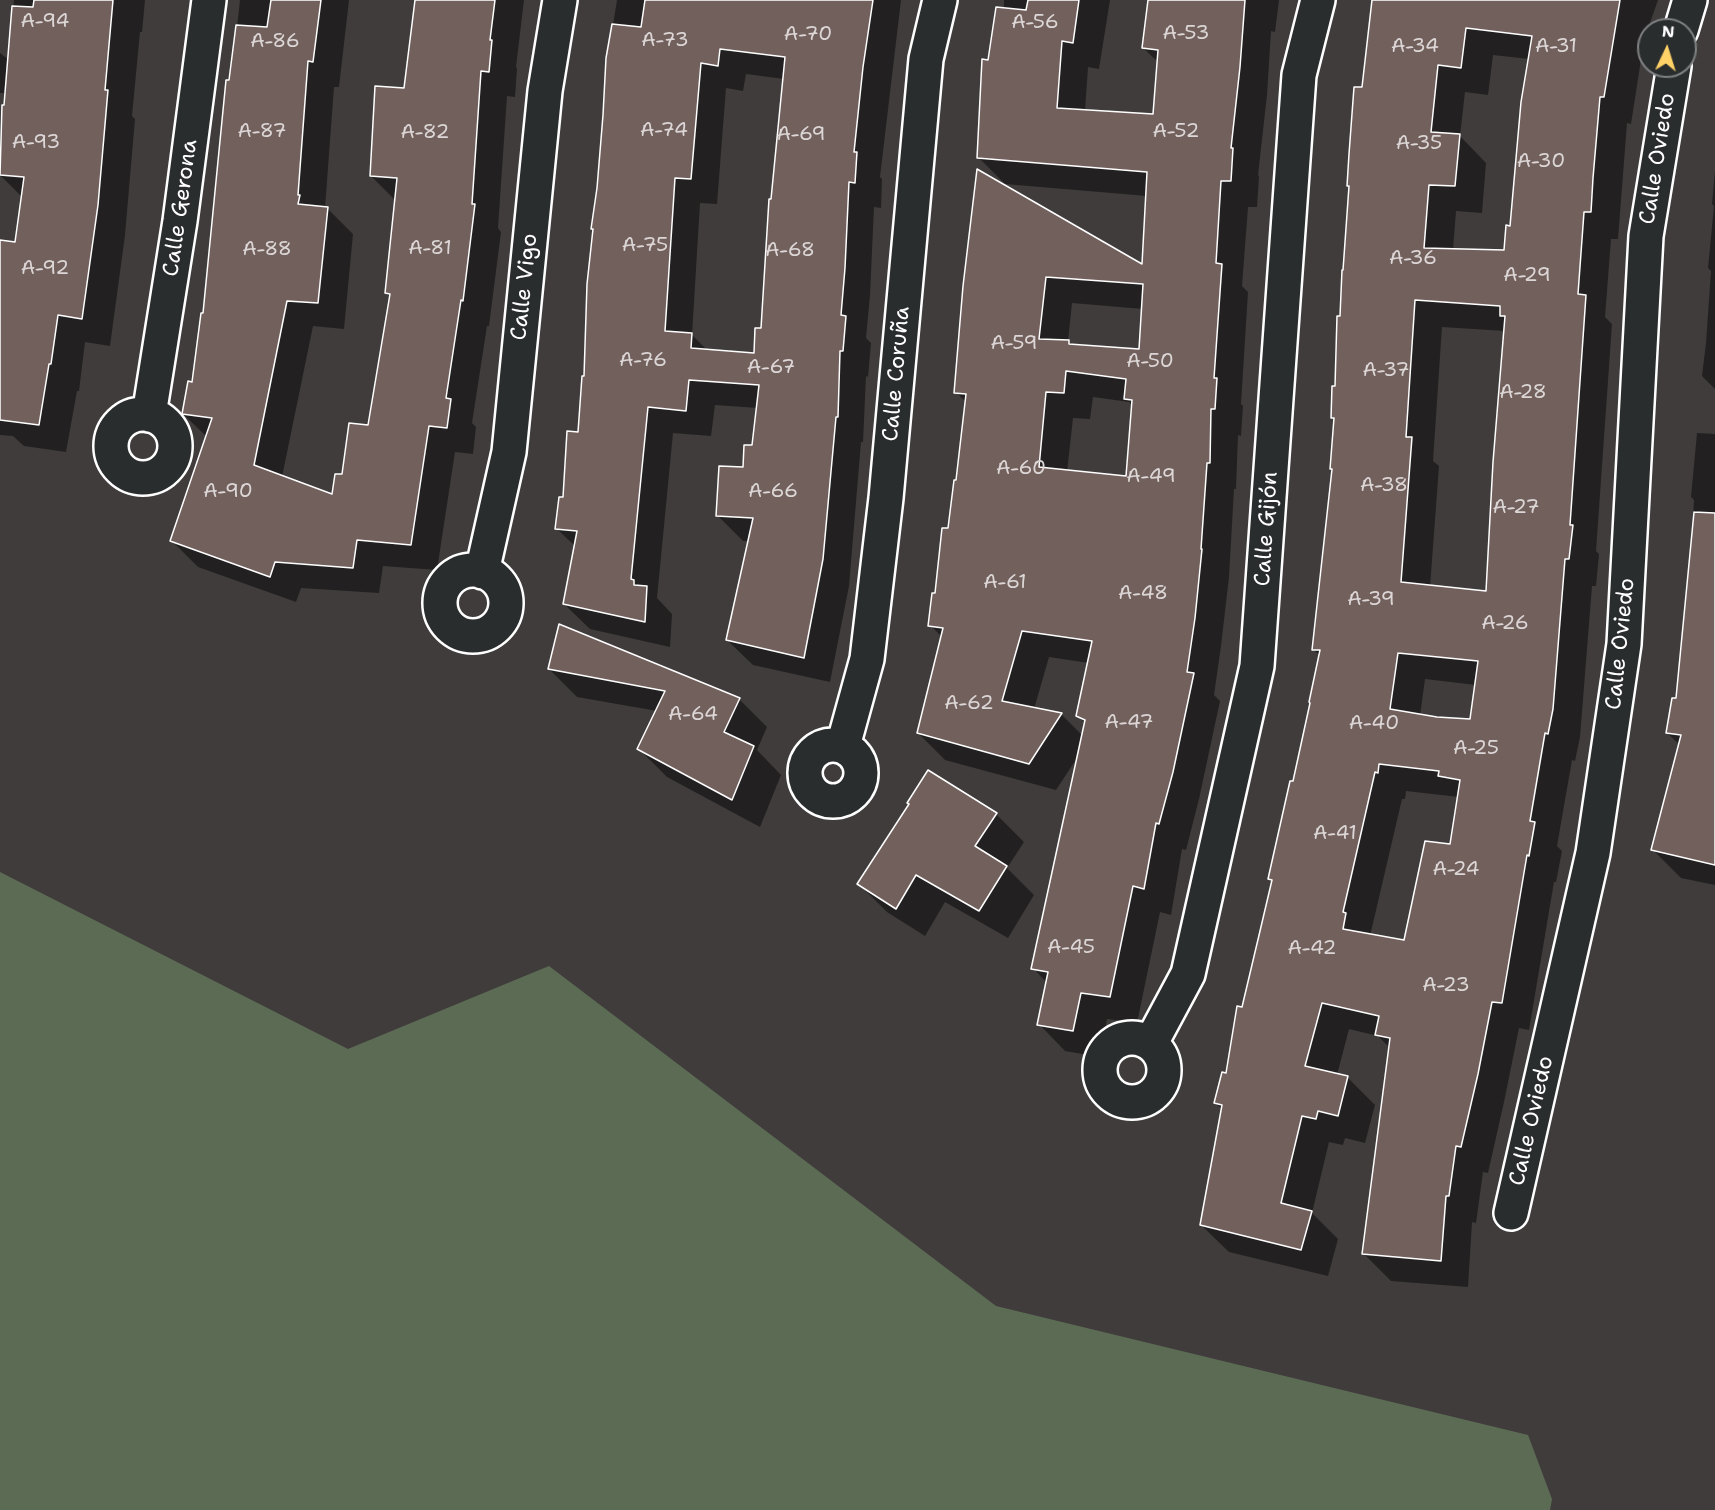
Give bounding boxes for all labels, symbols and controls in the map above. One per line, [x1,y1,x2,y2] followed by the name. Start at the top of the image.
[21,10,69,34] house number: A-94
[1011,11,1059,35] house number: A-56
[1637,18,1697,78] north arrow
[1661,21,1675,42] text: N
[1163,22,1209,46] house number: A-53
[784,23,832,47] house number: A-70
[641,29,689,53] house number: A-73
[250,30,300,54] house number: A-86
[1391,35,1439,59] house number: A-34
[1535,35,1577,59] house number: A-31
[1635,91,1681,227] street label: Calle Oviedo
[640,119,688,143] house number: A-74
[238,120,286,144] house number: A-87
[1153,120,1199,144] house number: A-52
[401,121,449,145] house number: A-82
[776,123,826,147] house number: A-69
[12,131,60,155] house number: A-93
[1396,132,1442,156] house number: A-35
[158,138,204,278] street label: Calle Gerona
[1517,150,1565,174] house number: A-30
[506,232,544,342] street label: Calle Vigo
[622,234,668,258] house number: A-75
[408,237,452,261] house number: A-81
[242,238,292,262] house number: A-88
[765,239,815,263] house number: A-68
[1389,247,1437,271] house number: A-36
[21,257,69,281] house number: A-92
[1503,264,1551,288] house number: A-29
[878,305,916,443] street label: Calle Coruña
[991,332,1037,356] house number: A-59
[619,349,667,373] house number: A-76
[1126,350,1174,374] house number: A-50
[747,356,795,380] house number: A-67
[1362,359,1410,383] house number: A-37
[1499,381,1547,405] house number: A-28
[996,457,1046,481] house number: A-60
[1126,465,1176,489] house number: A-49
[1250,471,1284,587] street label: Calle Gijón
[1360,474,1408,498] house number: A-38
[203,480,253,504] house number: A-90
[748,480,798,504] house number: A-66
[1493,496,1539,520] house number: A-27
[983,571,1027,595] house number: A-61
[1601,577,1641,711] street label: Calle Oviedo
[1118,582,1168,606] house number: A-48
[1347,588,1395,612] house number: A-39
[1481,612,1529,636] house number: A-26
[944,692,994,716] house number: A-62
[668,703,718,727] house number: A-64
[1104,711,1154,735] house number: A-47
[1349,712,1399,736] house number: A-40
[1453,737,1499,761] house number: A-25
[1313,822,1357,846] house number: A-41
[1432,858,1480,882] house number: A-24
[1047,936,1095,960] house number: A-45
[1287,937,1337,961] house number: A-42
[1422,974,1470,998] house number: A-23
[1504,1053,1560,1189] street label: Calle Oviedo

